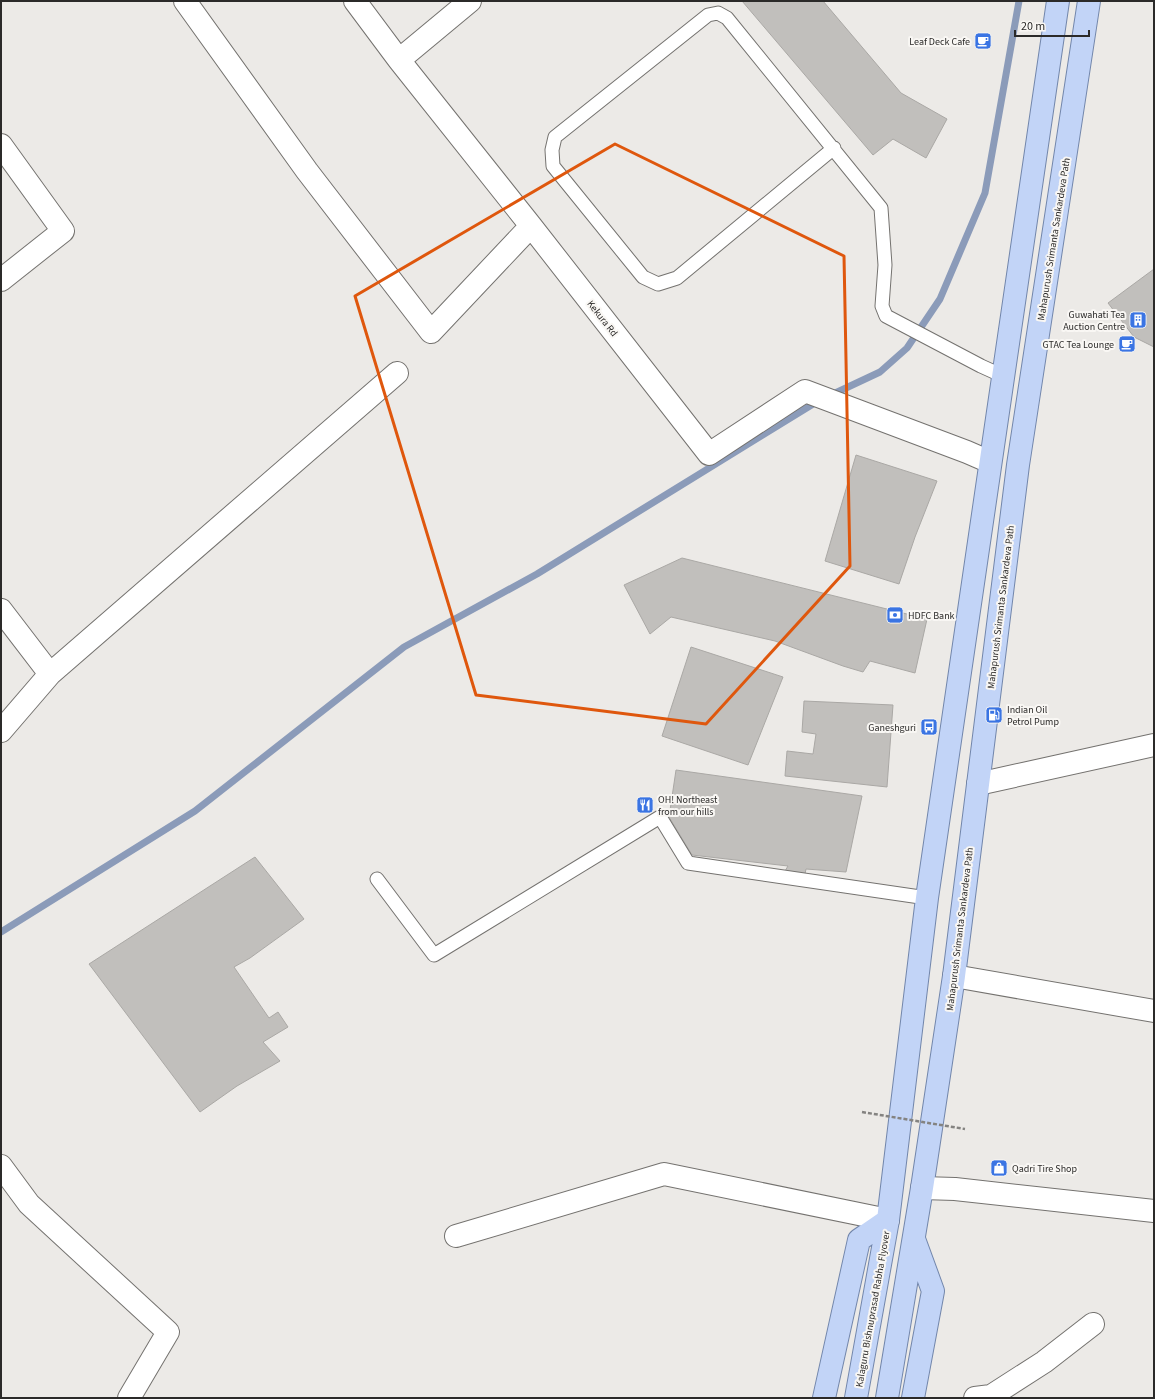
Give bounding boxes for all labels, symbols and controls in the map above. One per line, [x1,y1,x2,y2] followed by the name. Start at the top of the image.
[1015,12,1089,38] scale bar
[1021,18,1045,35] text: 20 m
[973,31,993,51] cafe icon: Leaf Deck Cafe
[909,35,970,49] place label: Leaf Deck Cafe
[1034,157,1074,322] street label: Mahapurush Srimanta Sankardeva Path
[584,298,621,340] street label: Kekura Rd
[1063,308,1125,334] place label: Guwahati Tea Auction Centre
[1128,310,1148,330] building icon: Guwahati Tea Auction Centre
[1117,334,1137,354] cafe icon: GTAC Tea Lounge
[1043,338,1114,352] place label: GTAC Tea Lounge
[984,525,1018,690] street label: Mahapurush Srimanta Sankardeva Path
[885,605,905,625] bank icon: HDFC Bank
[908,609,955,623] place label: HDFC Bank
[1007,703,1059,729] place label: Indian Oil Petrol Pump
[984,705,1004,725] fuel station icon: Indian Oil Petrol Pump
[919,717,939,737] bus stop icon: Ganeshguri
[868,721,916,735] place label: Ganeshguri
[658,793,718,819] place label: OH! Northeast from our hills
[635,795,655,815] restaurant icon: OH! Northeast from our hills
[943,847,977,1012] street label: Mahapurush Srimanta Sankardeva Path
[989,1158,1009,1178] shop icon: Qadri Tire Shop
[1012,1162,1078,1176] place label: Qadri Tire Shop
[852,1229,894,1388] street label: Kalaguru Bishnuprasad Rabha Flyover

